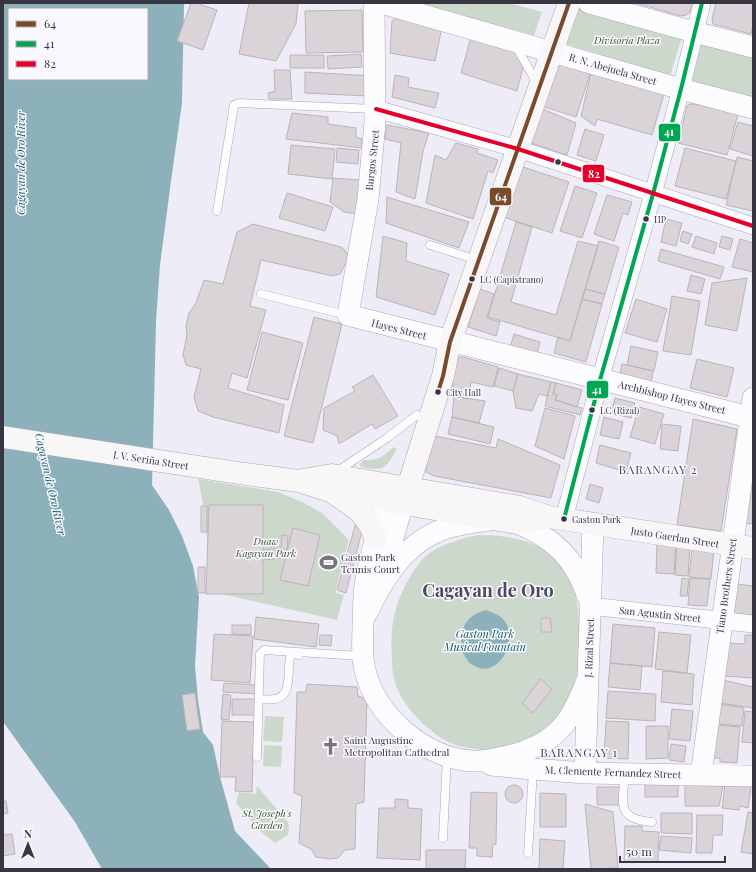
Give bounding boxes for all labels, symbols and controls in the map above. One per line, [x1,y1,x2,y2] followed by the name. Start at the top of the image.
[8,8,148,80] legend
[44,15,56,31] text: 64
[593,33,660,47] park label: Divisoria Plaza
[44,35,55,51] text: 41
[567,50,659,88] street label: R. N. Abejuela Street
[44,55,56,71] text: 82
[13,111,28,215] water label: Cagayan de Oro River
[658,123,681,142] line badge: 41
[664,124,674,139] text: 41
[362,129,382,191] street label: Burgos Street
[553,157,563,167] unlabelled marker
[582,164,605,183] line badge: 82
[588,166,600,181] text: 82
[489,187,512,206] line badge: 64
[495,189,507,204] text: 64
[654,213,666,225] place label: HP
[641,214,651,224] marker: HP
[480,273,543,285] place label: LC (Capistrano)
[467,274,477,284] marker: LC (Capistrano)
[370,315,428,343] street label: Hayes Street
[616,377,728,417] street label: Archbishop Hayes Street
[586,380,609,399] line badge: 41
[592,382,602,397] text: 41
[446,386,481,398] place label: City Hall
[433,387,443,397] marker: City Hall
[600,404,639,416] place label: LC (Rizal)
[587,405,597,415] marker: LC (Rizal)
[32,432,70,537] water label: Cagayan de Oro River
[111,447,190,473] street label: J. V. Seriña Street
[618,461,698,477] district label: BARANGAY 2
[572,513,621,525] place label: Gaston Park
[559,514,569,524] marker: Gaston Park
[629,523,721,551] street label: Justo Gaerlan Street
[235,534,296,560] park label: Duaw Kagayan Park
[712,537,740,635] street label: Tiano Brothers Street
[341,550,400,576] place label: Gaston Park Tennis Court
[318,553,338,573] sports icon: Gaston Park Tennis Court
[422,578,554,602] district label: Cagayan de Oro
[618,603,702,625] street label: San Agustin Street
[581,618,597,679] street label: J. Rizal Street
[443,626,526,654] water label: Gaston Park Musical Fountain
[344,733,449,759] place label: Saint Augustine Metropolitan Cathedral
[321,736,341,756] church icon: Saint Augustine Metropolitan Cathedral
[540,744,618,760] district label: BARANGAY 1
[545,763,682,781] street label: M. Clemente Fernandez Street
[241,806,292,832] park label: St. Joseph's Garden
[8,824,48,864] north arrow
[24,826,32,841] text: N
[620,838,725,864] scale bar
[626,843,652,859] text: 50 m

